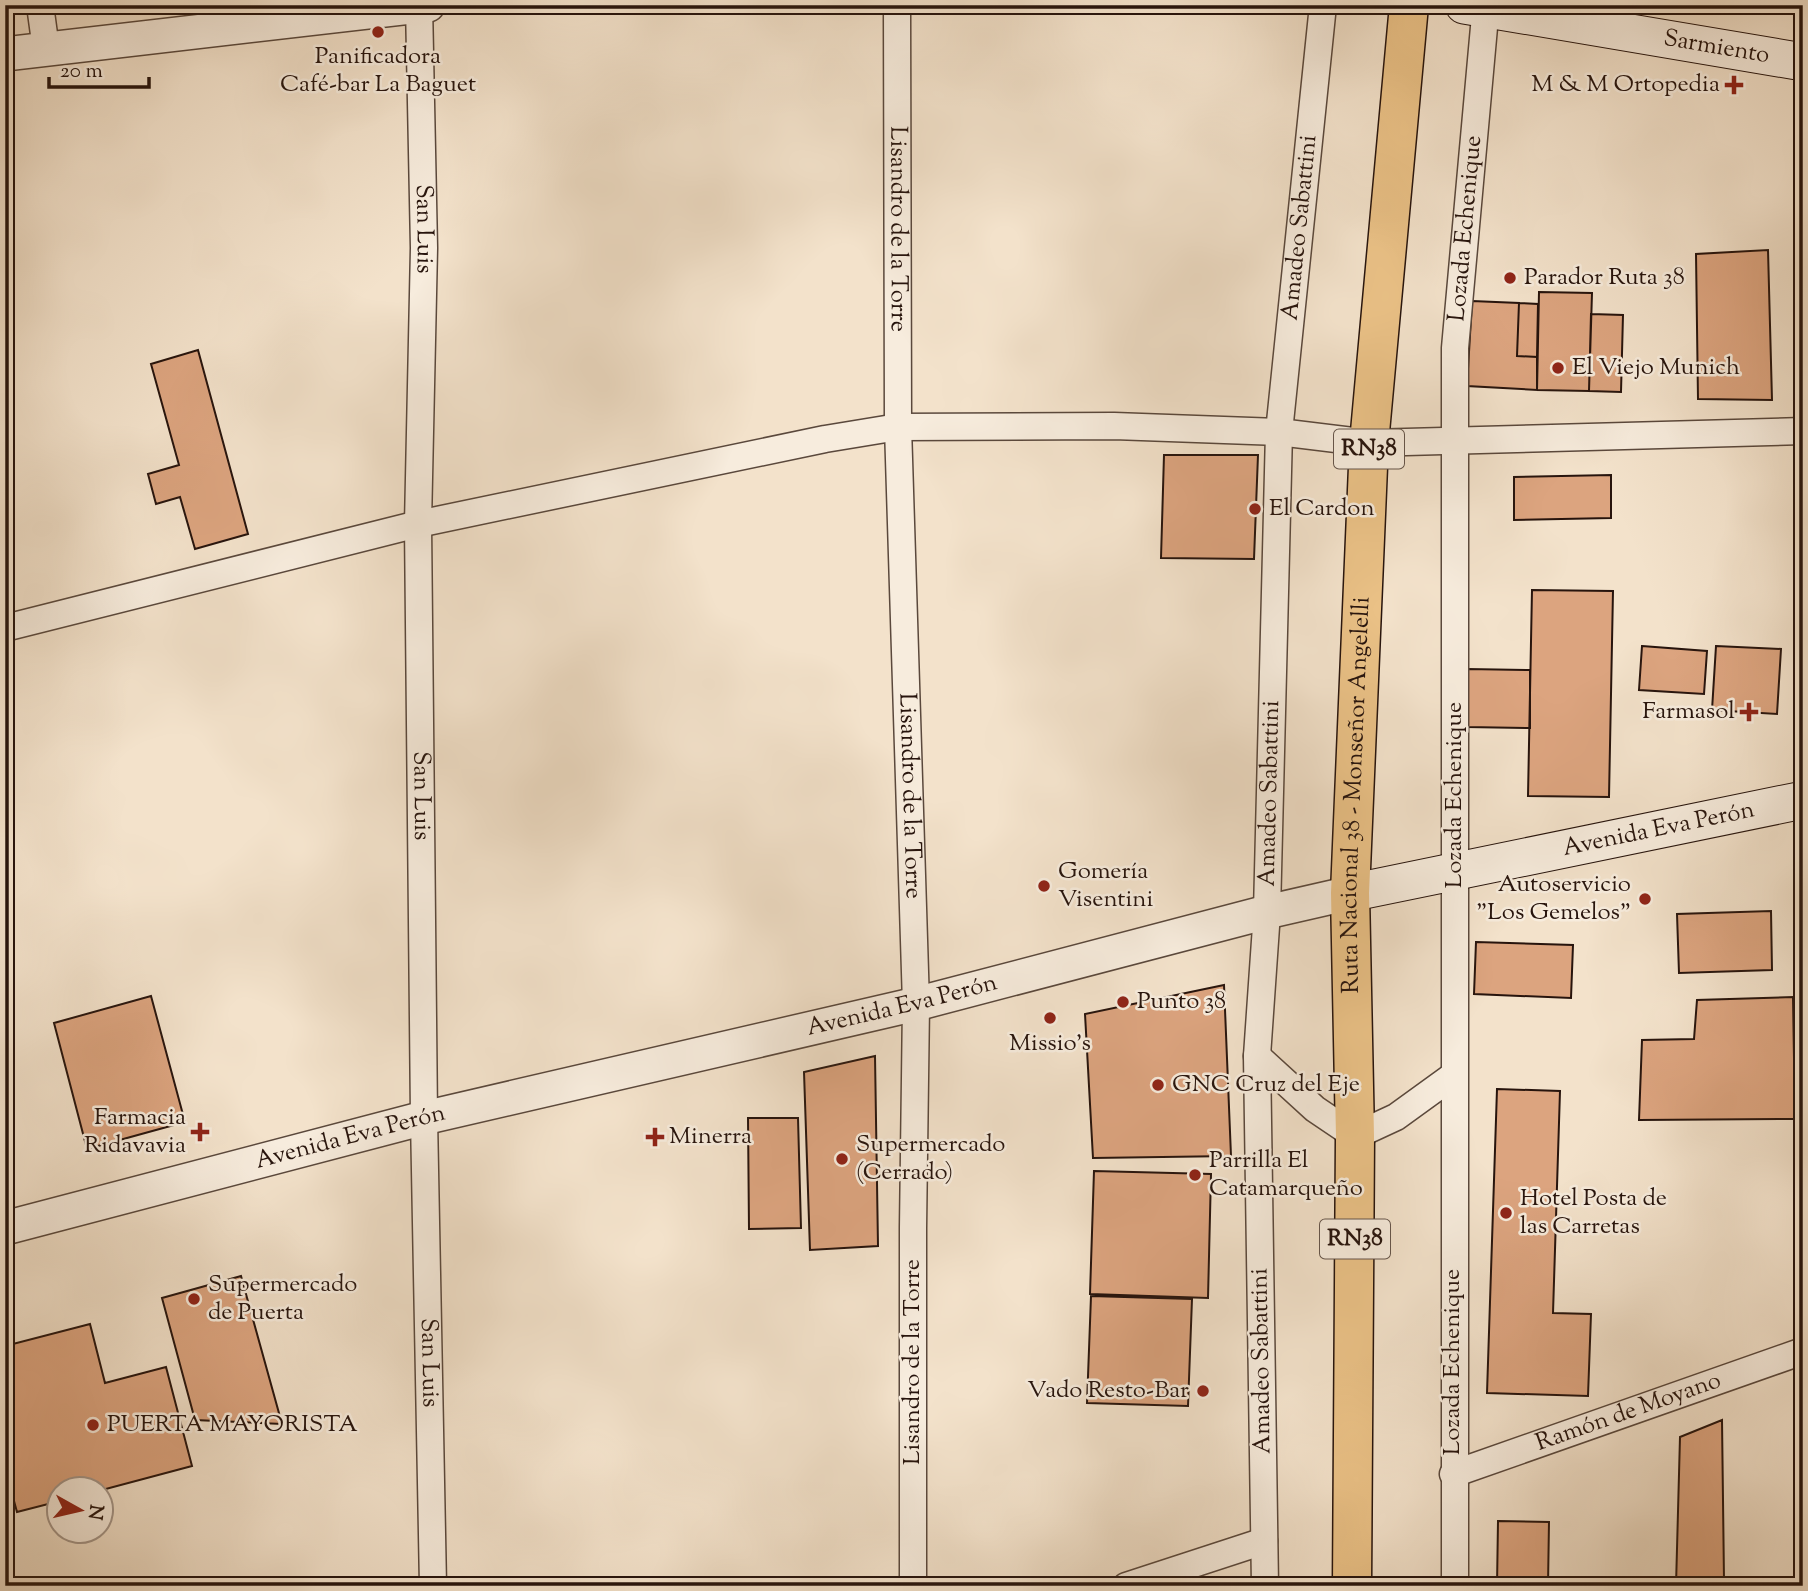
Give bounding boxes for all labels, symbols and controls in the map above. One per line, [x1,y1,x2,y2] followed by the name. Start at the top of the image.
[1661,22,1772,73] street label: Sarmiento
[370,24,386,40] marker: Panificadora Café-bar La Baguet
[280,40,476,102] place label: Panificadora Café-bar La Baguet
[49,46,149,90] scale bar
[60,57,103,87] text: 20 m
[1531,68,1720,102] place label: M & M Ortopedia
[1726,77,1742,93] marker: M & M Ortopedia
[880,126,915,332] street label: Lisandro de la Torre
[1274,133,1327,322] street label: Amadeo Sabattini
[1440,134,1491,323] street label: Lozada Echenique
[406,184,441,274] street label: San Luis
[1524,261,1685,295] place label: Parador Ruta 38
[1502,270,1518,286] marker: Parador Ruta 38
[1572,351,1740,385] place label: El Viejo Munich
[1550,360,1566,376] marker: El Viejo Munich
[1334,430,1404,468] road number: RN38
[1269,492,1375,526] place label: El Cardon
[1247,501,1263,517] marker: El Cardon
[1333,596,1380,994] street label: Ruta Nacional 38 - Monseñor Angelelli
[889,692,930,899] street label: Lisandro de la Torre
[1642,695,1735,729] place label: Farmasol
[1251,700,1289,887] street label: Amadeo Sabattini
[1438,702,1472,888] street label: Lozada Echenique
[1741,704,1757,720] marker: Farmasol
[403,751,438,841] street label: San Luis
[1560,793,1758,866] street label: Avenida Eva Perón
[1058,855,1154,917] place label: Gomería Visentini
[1476,868,1631,930] place label: Autoservicio "Los Gemelos"
[1036,878,1052,894] marker: Gomería Visentini
[1637,891,1653,907] marker: Autoservicio "Los Gemelos"
[803,966,1001,1046] street label: Avenida Eva Perón
[1137,985,1226,1019] place label: Punto 38
[1115,994,1131,1010] marker: Punto 38
[1042,1010,1058,1026] marker: Missio's
[1009,1027,1091,1061] place label: Missio's
[1172,1068,1360,1102] place label: GNC Cruz del Eje
[1150,1077,1166,1093] marker: GNC Cruz del Eje
[252,1097,449,1179] street label: Avenida Eva Perón
[84,1101,186,1163] place label: Farmacia Ridavavia
[669,1120,752,1154] place label: Minerra
[192,1124,208,1140] marker: Farmacia Ridavavia
[856,1128,1005,1190] place label: Supermercado (Cerrado)
[647,1129,663,1145] marker: Minerra
[1209,1144,1363,1206] place label: Parrilla El Catamarqueño
[834,1151,850,1167] marker: Supermercado (Cerrado)
[1187,1167,1203,1183] marker: Parrilla El Catamarqueño
[1520,1182,1667,1244] place label: Hotel Posta de las Carretas
[1498,1205,1514,1221] marker: Hotel Posta de las Carretas
[1320,1220,1390,1258] road number: RN38
[896,1259,930,1465] street label: Lisandro de la Torre
[1243,1267,1281,1454] street label: Amadeo Sabattini
[208,1268,357,1330] place label: Supermercado de Puerta
[1436,1269,1470,1455] street label: Lozada Echenique
[186,1291,202,1307] marker: Supermercado de Puerta
[411,1318,447,1408] street label: San Luis
[1531,1364,1726,1461] street label: Ramón de Moyano
[1027,1374,1189,1408] place label: Vado Resto-Bar
[1195,1383,1211,1399] marker: Vado Resto-Bar
[107,1408,358,1442] place label: PUERTA MAYORISTA
[85,1417,101,1433] marker: PUERTA MAYORISTA
[46,1476,116,1546] north arrow
[80,1503,109,1521] text: N

